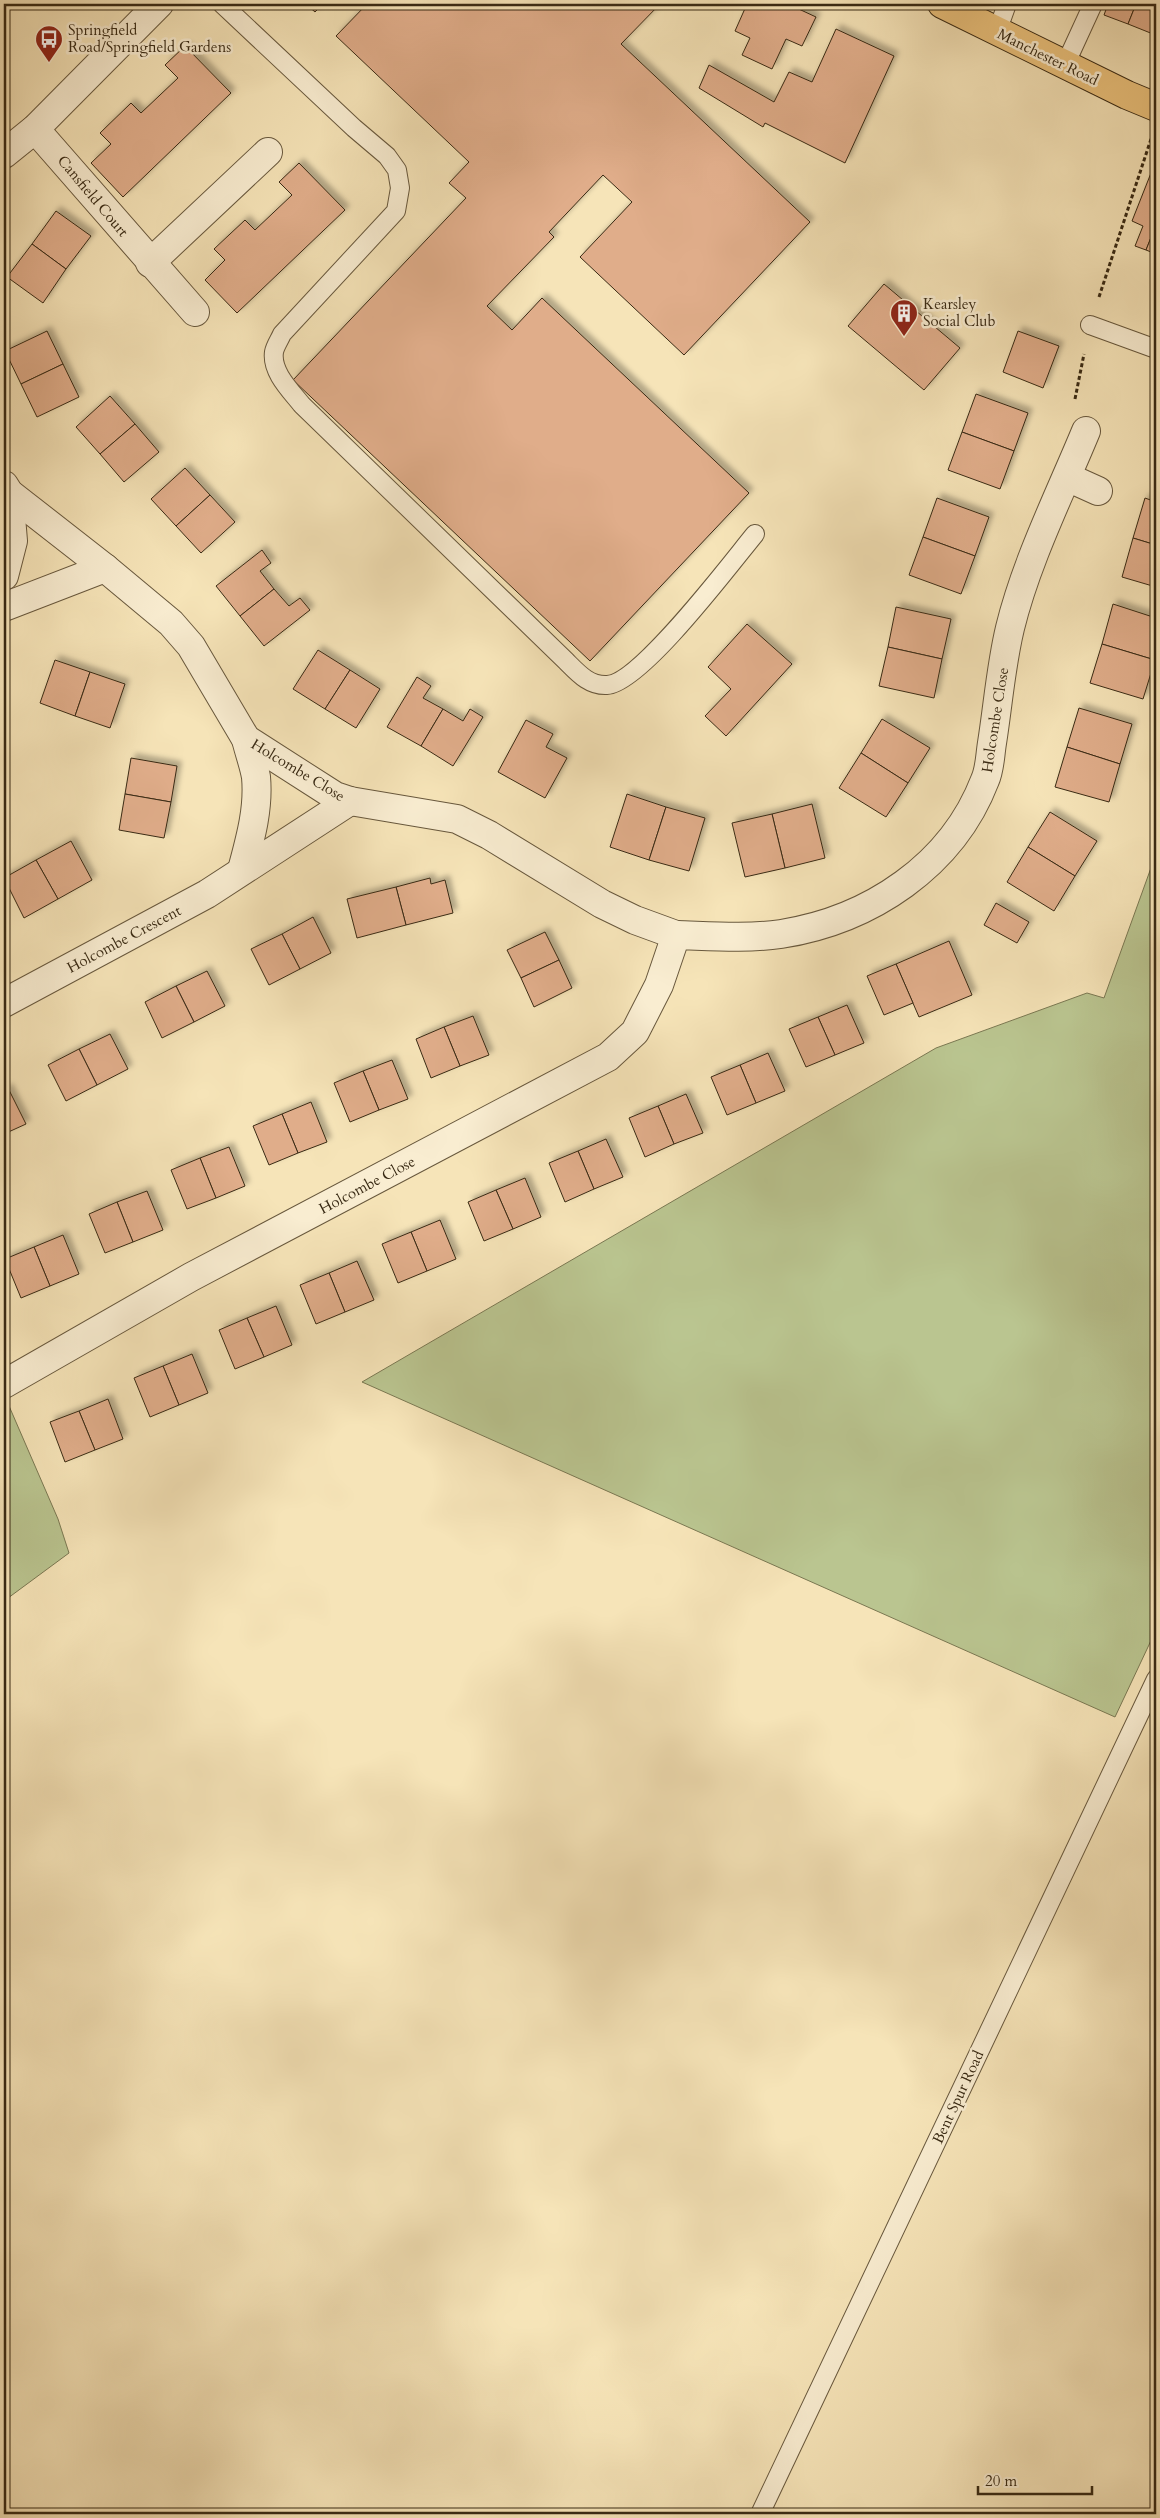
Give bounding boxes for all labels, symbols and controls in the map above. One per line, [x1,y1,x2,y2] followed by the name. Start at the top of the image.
[68,20,231,57] place label: Springfield Road/Springfield Gardens
[34,24,64,63] bus stop icon: Springfield Road/Springfield Gardens
[994,24,1102,90] street label: Manchester Road
[53,151,133,241] street label: Cansfield Court
[923,294,996,331] place label: Kearsley Social Club
[889,298,919,337] building icon: Kearsley Social Club
[977,666,1013,774] street label: Holcombe Close
[247,734,349,806] street label: Holcombe Close
[63,900,185,978] street label: Holcombe Crescent
[315,1151,419,1219] street label: Holcombe Close
[928,2047,988,2147] street label: Bent Spur Road
[978,2463,1091,2495] scale bar
[985,2471,1017,2491] text: 20 m

